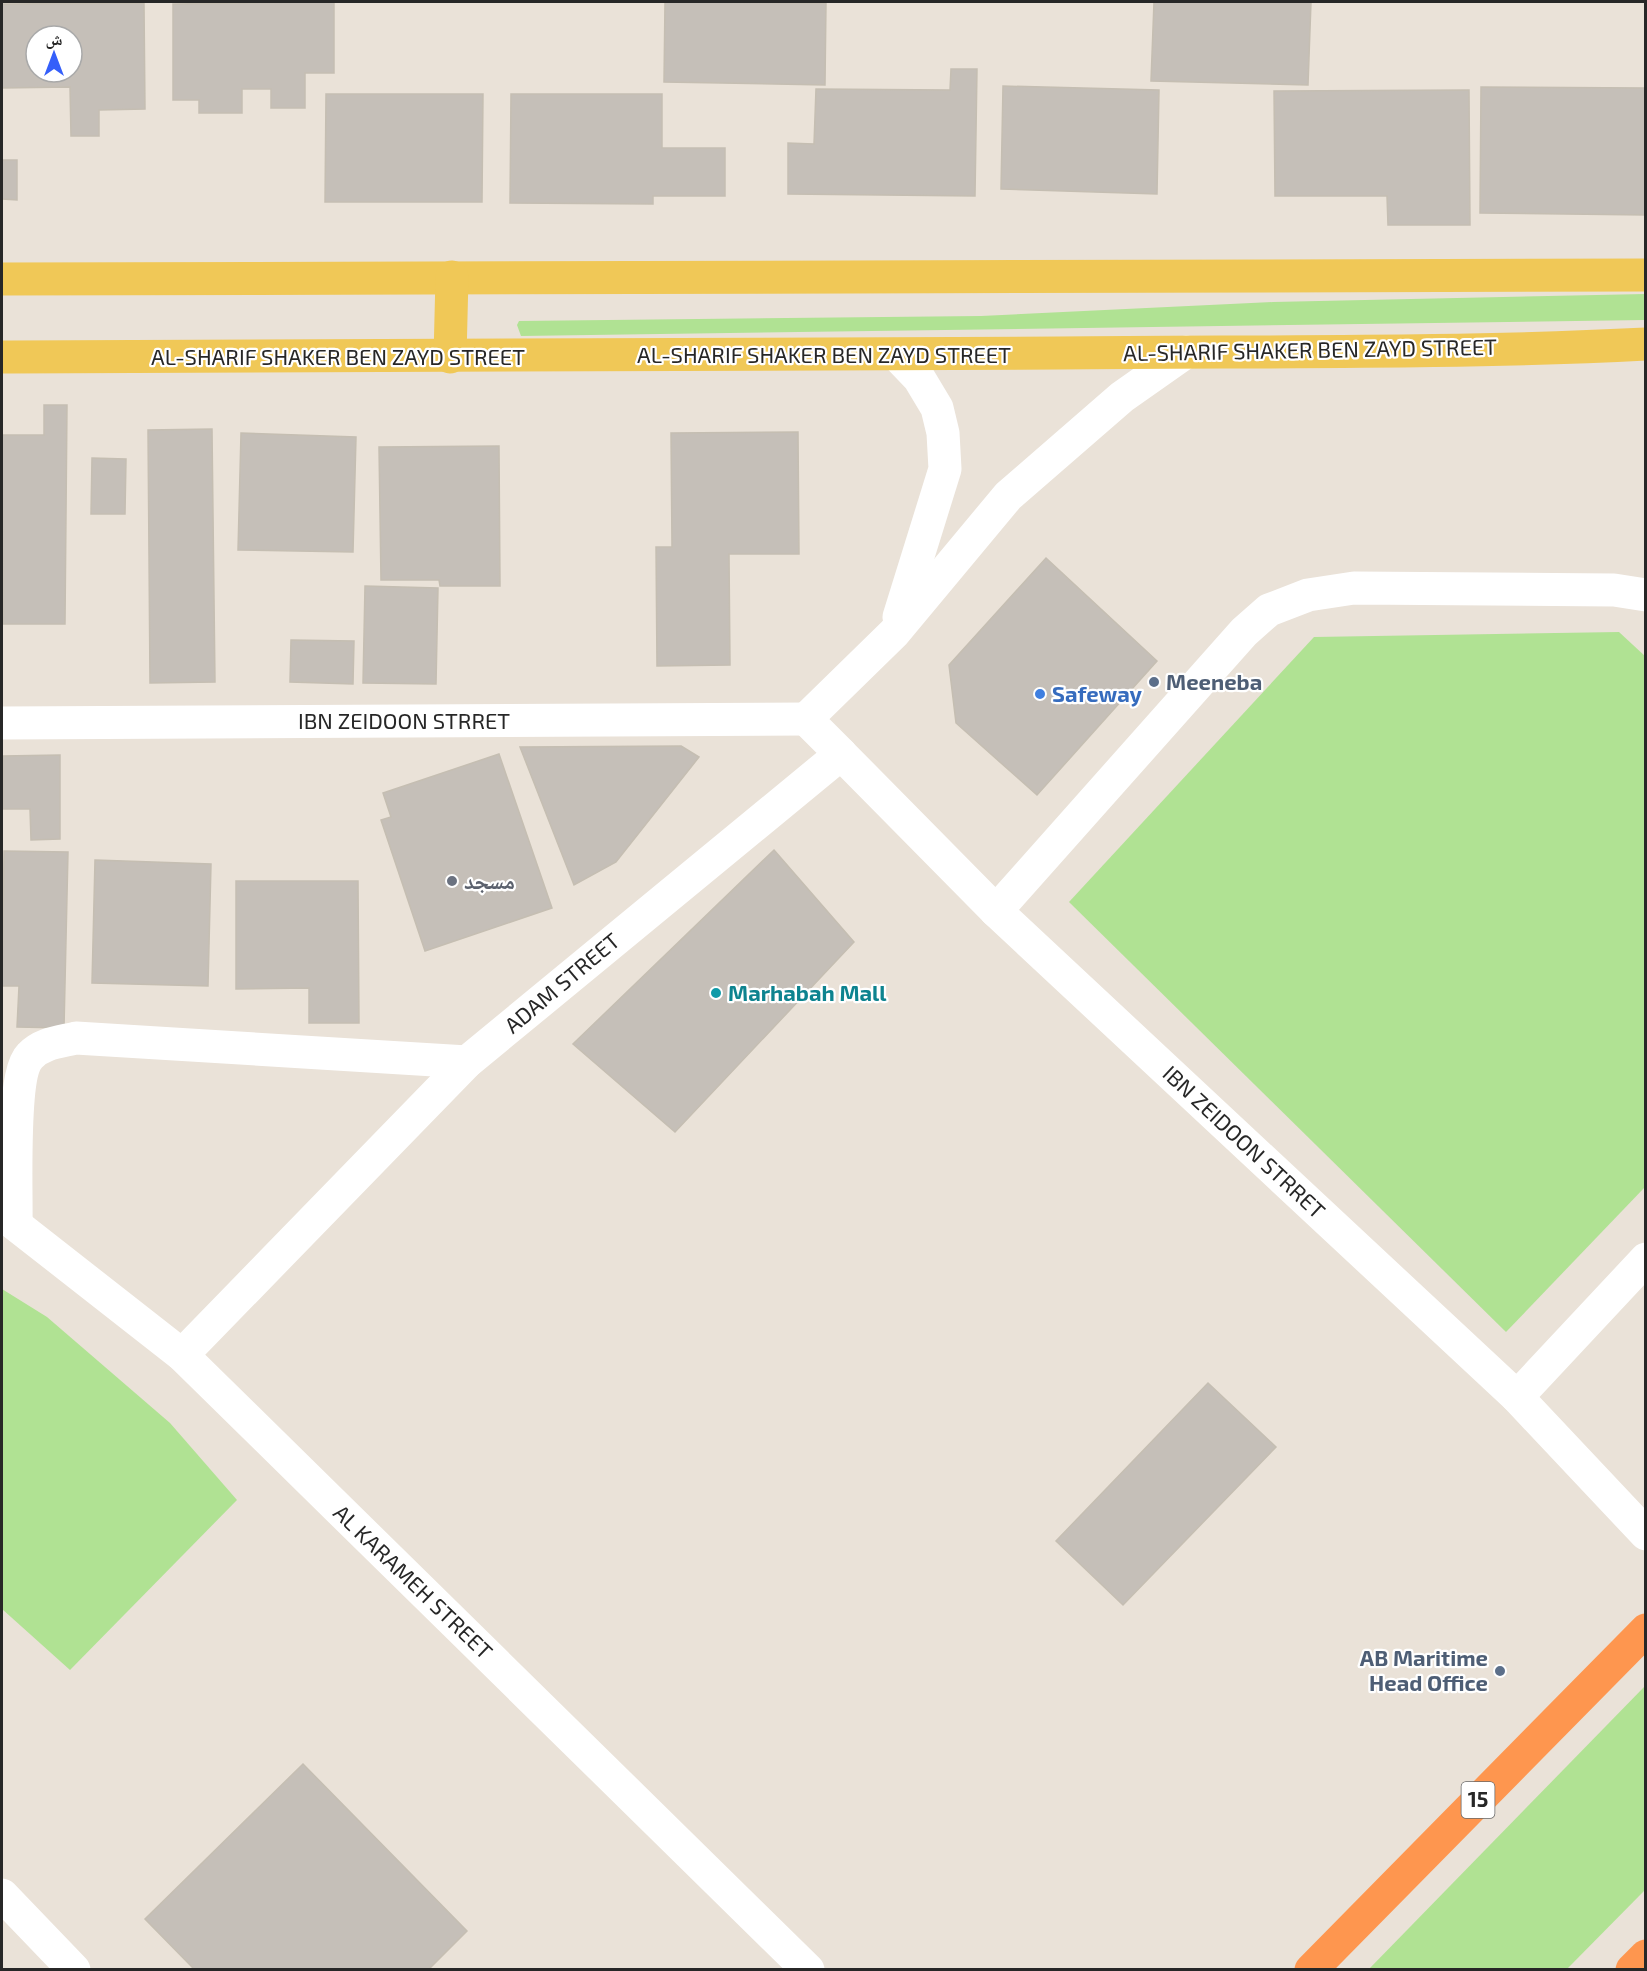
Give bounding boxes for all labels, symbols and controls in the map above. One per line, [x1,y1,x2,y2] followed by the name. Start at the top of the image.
[24,24,84,84] north arrow
[46,29,63,49] text: ش
[1123,333,1497,365] street label: AL-SHARIF SHAKER BEN ZAYD STREET
[637,341,1011,367] street label: AL-SHARIF SHAKER BEN ZAYD STREET
[151,343,525,369] street label: AL-SHARIF SHAKER BEN ZAYD STREET
[1166,668,1262,694] place label: Meeneba
[1147,675,1161,689] marker: Meeneba
[1052,680,1143,707] place label: Safeway
[1033,687,1047,701] marker: Safeway
[298,707,510,733] street label: IBN ZEIDOON STRRET
[464,867,515,894] place label: مسجد
[445,874,459,888] marker: مسجد
[499,926,624,1038] street label: ADAM STREET
[728,979,887,1005] place label: Marhabah Mall
[709,986,723,1000] marker: Marhabah Mall
[1158,1059,1331,1223] street label: IBN ZEIDOON STRRET
[329,1499,499,1664] street label: AL KARAMEH STREET
[1360,1644,1488,1695] place label: AB Maritime Head Office
[1493,1664,1507,1678] marker: AB Maritime Head Office
[1462,1782,1494,1818] road number: 15

